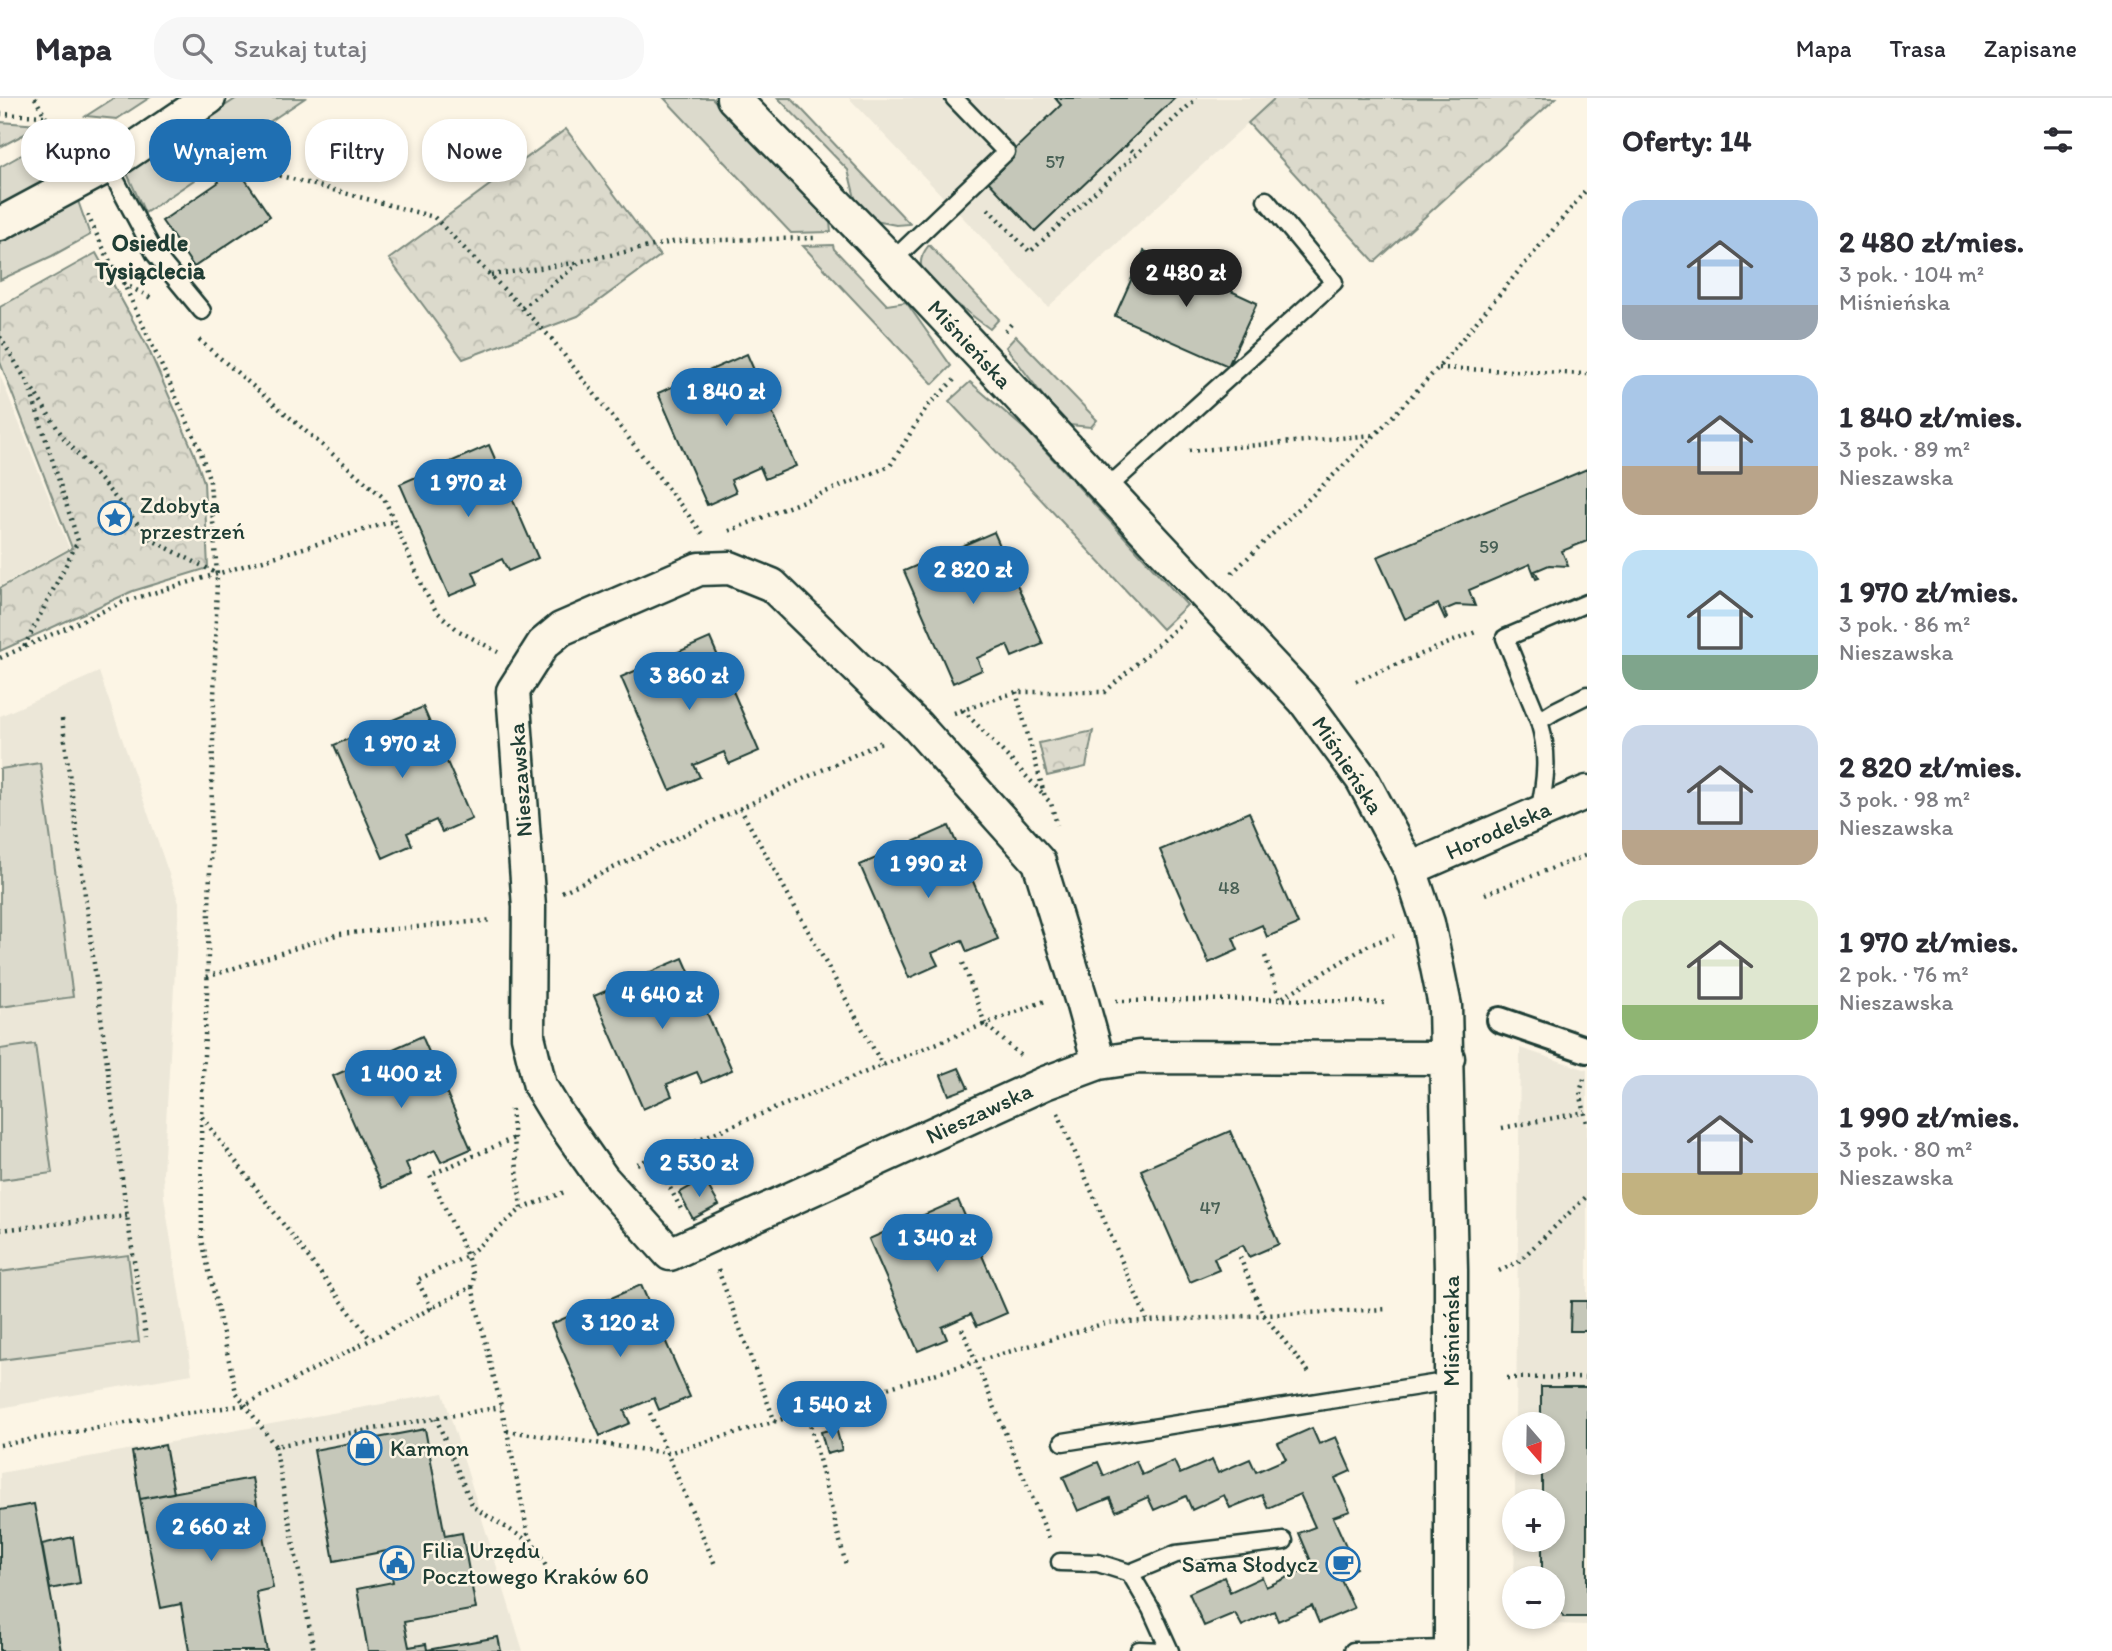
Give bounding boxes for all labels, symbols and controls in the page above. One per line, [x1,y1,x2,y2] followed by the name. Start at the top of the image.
[154,17,644,80] search box
[35,29,112,68] text: Mapa
[178,29,216,67] icon: search
[234,32,367,64] text: Szukaj tutaj
[1796,34,1852,63] text: Mapa
[1890,34,1946,63] text: Trasa
[1984,34,2077,63] text: Zapisane
[21,119,135,182] chip: Kupno
[149,119,291,182] chip: Wynajem
[305,119,408,182] chip: Filtry
[422,119,527,182] chip: Nowe
[2039,121,2077,159] icon: filters
[1622,122,1751,159] text: Oferty: 14
[1045,150,1065,173] house number: 57
[1839,223,2024,260] text: 2 480 zł/mies.
[94,228,206,286] district label: Osiedle Tysiąclecia
[1678,228,1762,312] icon: home
[1114,250,1258,309] pin: 2 480 zł
[1146,258,1226,286] text: 2 480 zł
[1839,260,1984,288] text: 3 pok. · 104 m²
[1839,288,1950,316] text: Miśnieńska
[922,294,1018,394] street label: Miśnieńska
[654,368,798,428] pin: 1 840 zł
[687,377,765,405] text: 1 840 zł
[1839,398,2022,435] text: 1 840 zł/mies.
[1678,403,1762,487] icon: home
[1839,435,1970,463] text: 3 pok. · 89 m²
[396,460,540,519] pin: 1 970 zł
[1839,463,1954,491] text: Nieszawska
[430,468,506,496] text: 1 970 zł
[140,491,245,545] place label: Zdobyta przestrzeń
[96,499,134,537] place icon: Zdobyta przestrzeń
[1479,535,1499,558] house number: 59
[901,546,1045,606] pin: 2 820 zł
[934,555,1012,583] text: 2 820 zł
[1839,573,2019,610] text: 1 970 zł/mies.
[1678,578,1762,662] icon: home
[1839,610,1970,638] text: 3 pok. · 86 m²
[1839,638,1954,666] text: Nieszawska
[617,652,761,712] pin: 3 860 zł
[649,661,729,689] text: 3 860 zł
[1306,711,1390,819] street label: Miśnieńska
[330,720,474,780] pin: 1 970 zł
[502,722,538,838] street label: Nieszawska
[364,729,440,757] text: 1 970 zł
[1839,748,2022,785] text: 2 820 zł/mies.
[1678,753,1762,837] icon: home
[1839,785,1970,813] text: 3 pok. · 98 m²
[1441,794,1555,866] street label: Horodelska
[1839,813,1954,841] text: Nieszawska
[856,840,1000,900] pin: 1 990 zł
[890,849,966,877] text: 1 990 zł
[1218,876,1240,899] house number: 48
[1839,923,2019,960] text: 1 970 zł/mies.
[1678,928,1762,1012] icon: home
[1839,960,1969,988] text: 2 pok. · 76 m²
[590,972,734,1031] pin: 4 640 zł
[621,980,703,1008] text: 4 640 zł
[1839,988,1954,1016] text: Nieszawska
[329,1051,473,1110] pin: 1 400 zł
[361,1059,441,1087] text: 1 400 zł
[921,1076,1037,1150] street label: Nieszawska
[1839,1098,2019,1135] text: 1 990 zł/mies.
[1678,1103,1762,1187] icon: home
[1839,1135,1972,1163] text: 3 pok. · 80 m²
[627,1140,771,1199] pin: 2 530 zł
[660,1148,738,1176] text: 2 530 zł
[1839,1163,1954,1191] text: Nieszawska
[1200,1196,1220,1219] house number: 47
[865,1214,1009,1274] pin: 1 340 zł
[898,1223,976,1251] text: 1 340 zł
[1437,1275,1465,1387] street label: Miśnieńska
[548,1300,692,1359] pin: 3 120 zł
[581,1308,659,1336] text: 3 120 zł
[760,1382,904,1441] pin: 1 540 zł
[793,1390,871,1418] text: 1 540 zł
[1502,1412,1564,1475] north arrow
[1502,1412,1565,1629] map controls
[346,1429,384,1467] shop icon: Karmon
[390,1434,469,1462] place label: Karmon
[1502,1489,1565,1552] button: +
[139,1504,283,1563] pin: 2 660 zł
[172,1512,250,1540] text: 2 660 zł
[422,1536,649,1590] place label: Filia Urzędu Pocztowego Kraków 60
[378,1544,416,1582] public building icon: Filia Urzędu Pocztowego Kraków 60
[1324,1545,1362,1583] cafe icon: Sama Słodycz
[1182,1550,1319,1578] place label: Sama Słodycz
[1502,1566,1565,1629] button: −

